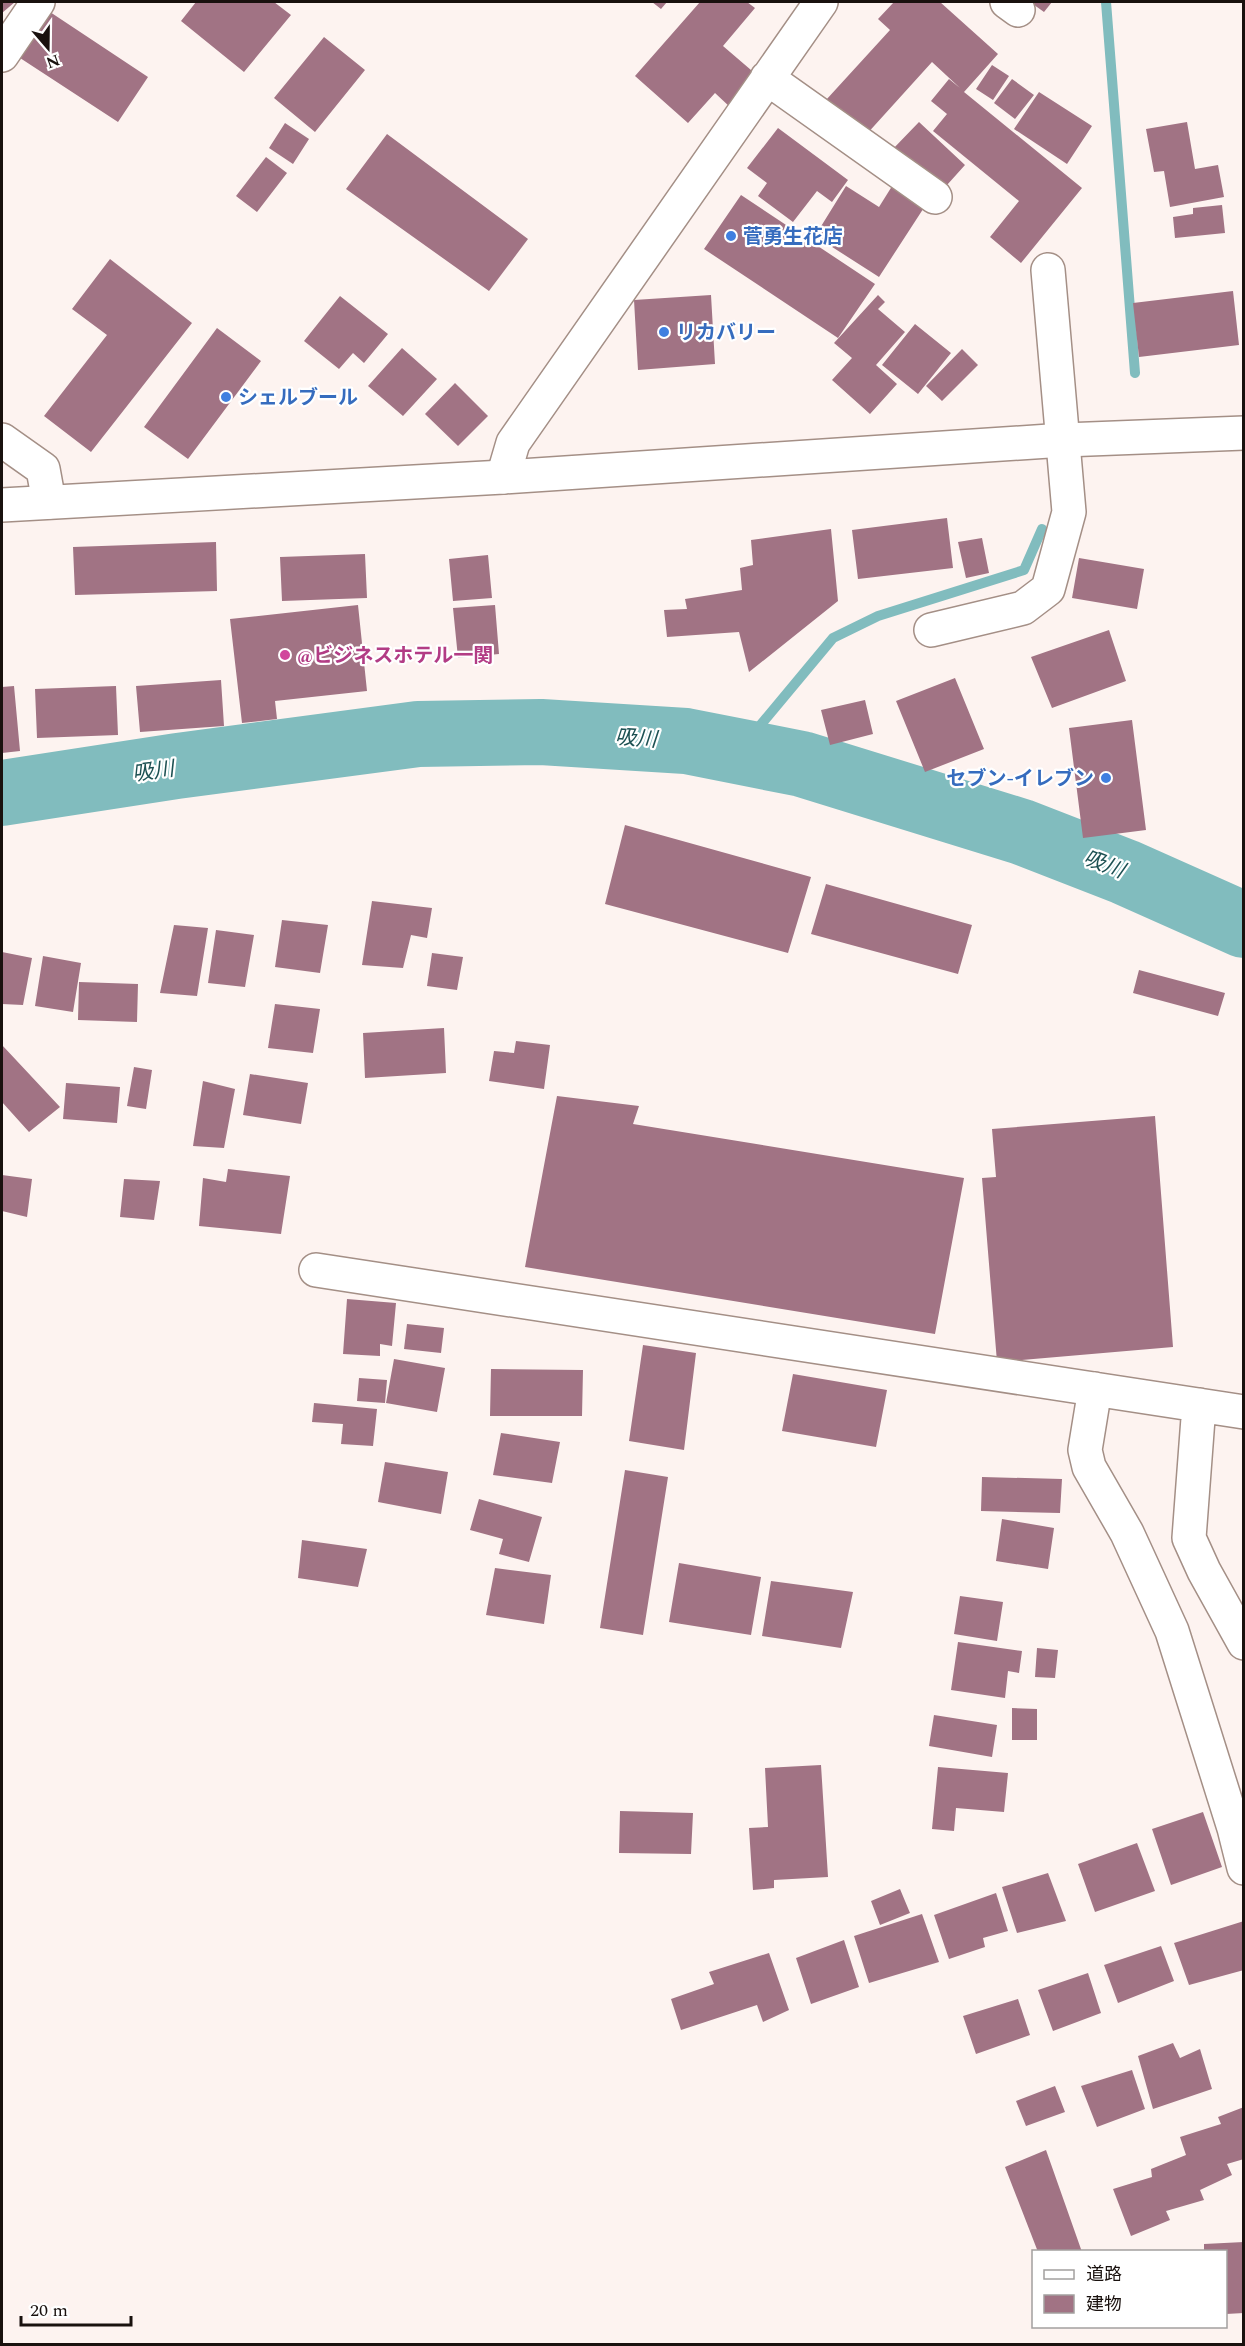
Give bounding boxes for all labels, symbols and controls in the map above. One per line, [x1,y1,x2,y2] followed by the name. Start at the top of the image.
[18,18,78,78] north arrow
[43,48,63,75] text: N
[743,222,843,252] place label: 菅勇生花店
[724,229,738,243] marker: 菅勇生花店
[676,318,776,348] place label: リカバリー
[657,325,671,339] marker: リカバリー
[238,383,358,413] place label: シェルブール
[219,390,233,404] marker: シェルブール
[297,641,493,671] place label: @ビジネスホテル一関
[278,648,292,662] marker: @ビジネスホテル一関
[614,722,660,757] water label: 吸川
[130,753,178,791] water label: 吸川
[947,764,1094,794] place label: セブン-イレブン
[1099,771,1113,785] marker: セブン-イレブン
[1078,842,1131,888] water label: 吸川
[1032,2250,1227,2328] legend
[1086,2261,1122,2288] text: 道路
[21,2289,130,2327] scale bar
[1086,2291,1122,2318] text: 建物
[30,2297,68,2324] text: 20 m

